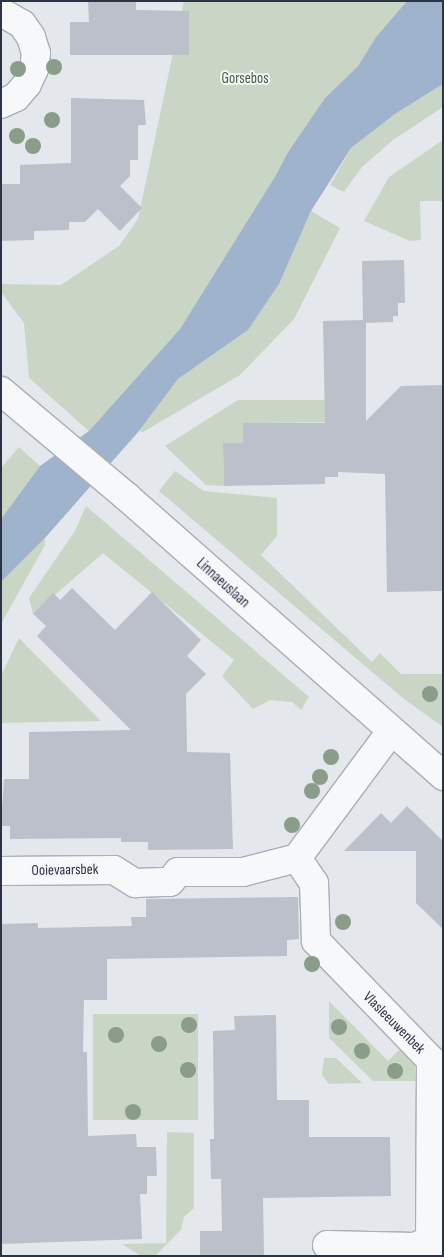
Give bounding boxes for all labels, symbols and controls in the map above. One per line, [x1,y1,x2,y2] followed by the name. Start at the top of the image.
[221,70,269,88] park label: Gorsebos
[193,554,253,612] street label: Linnaeuslaan
[31,860,99,880] street label: Ooievaarsbek
[359,988,429,1058] street label: Vlasleeuwenbek

